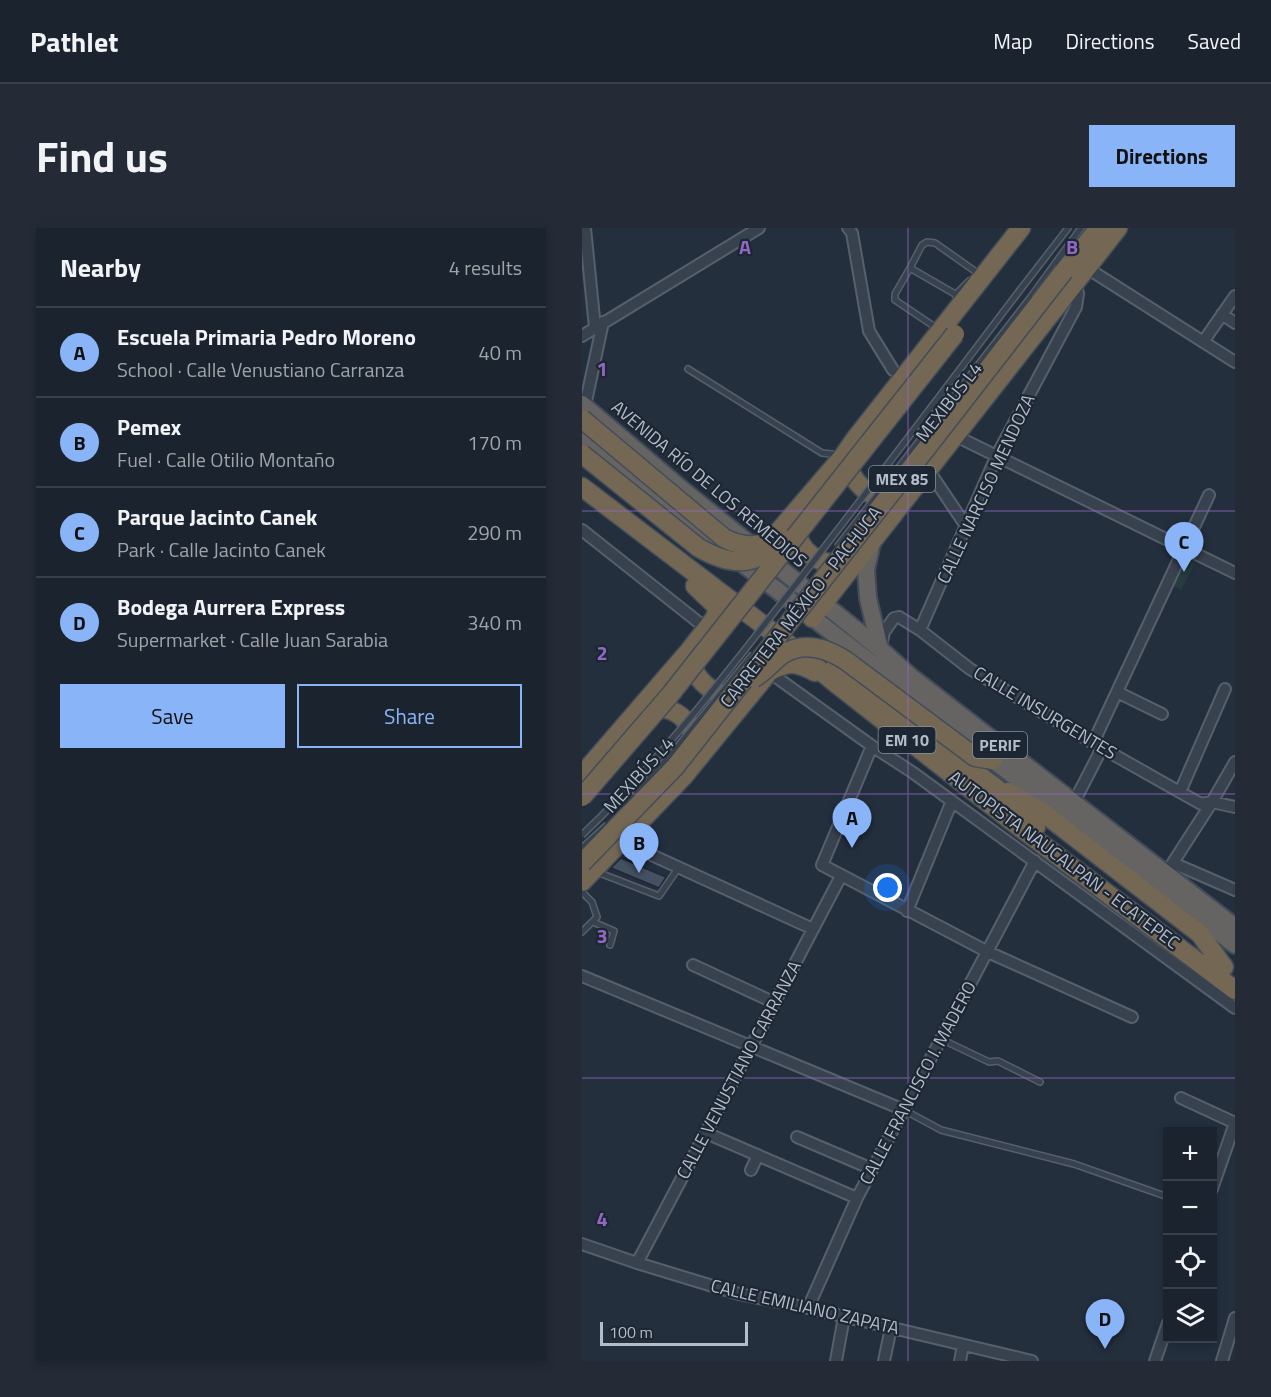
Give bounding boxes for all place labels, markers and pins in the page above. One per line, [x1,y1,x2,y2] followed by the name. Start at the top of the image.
[1164,522,1204,572] pin: C
[832,798,872,848] pin: A
[620,824,658,873] pin: B
[1086,1300,1124,1349] pin: D

